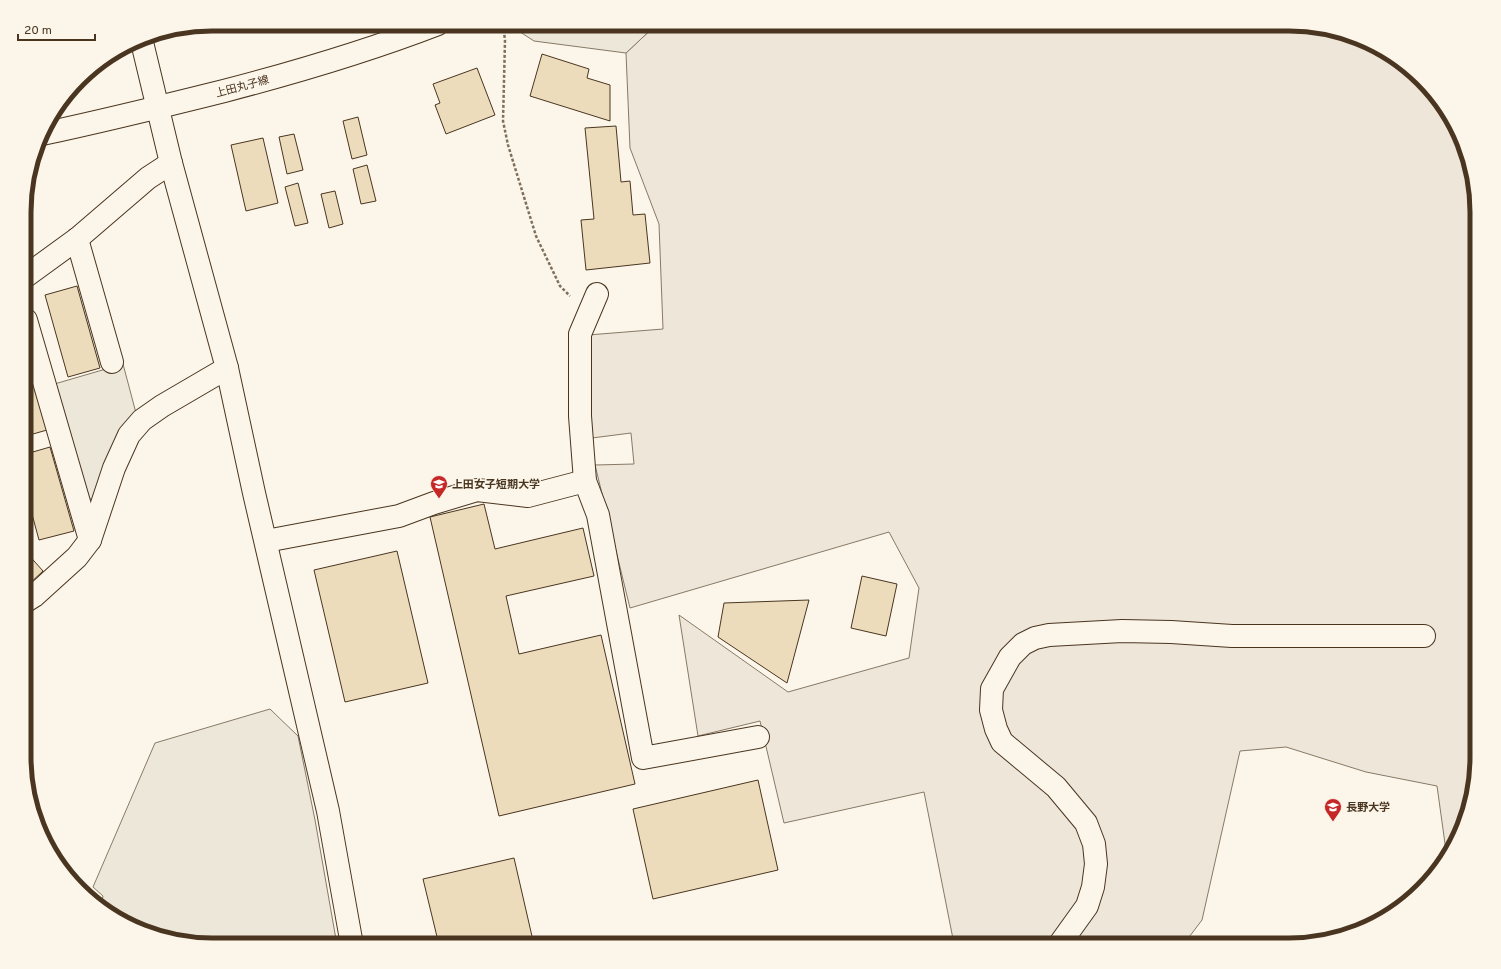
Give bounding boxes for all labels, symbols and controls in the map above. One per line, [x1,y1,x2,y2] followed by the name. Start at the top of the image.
[18,16,95,42] scale bar
[24,23,52,39] text: 20 m
[214,73,271,101] street label: 上田丸子線
[429,474,449,499] school or university icon: 上田女子短期大学
[452,478,540,492] place label: 上田女子短期大学
[1323,797,1343,822] school or university icon: 長野大学
[1346,801,1390,815] place label: 長野大学

